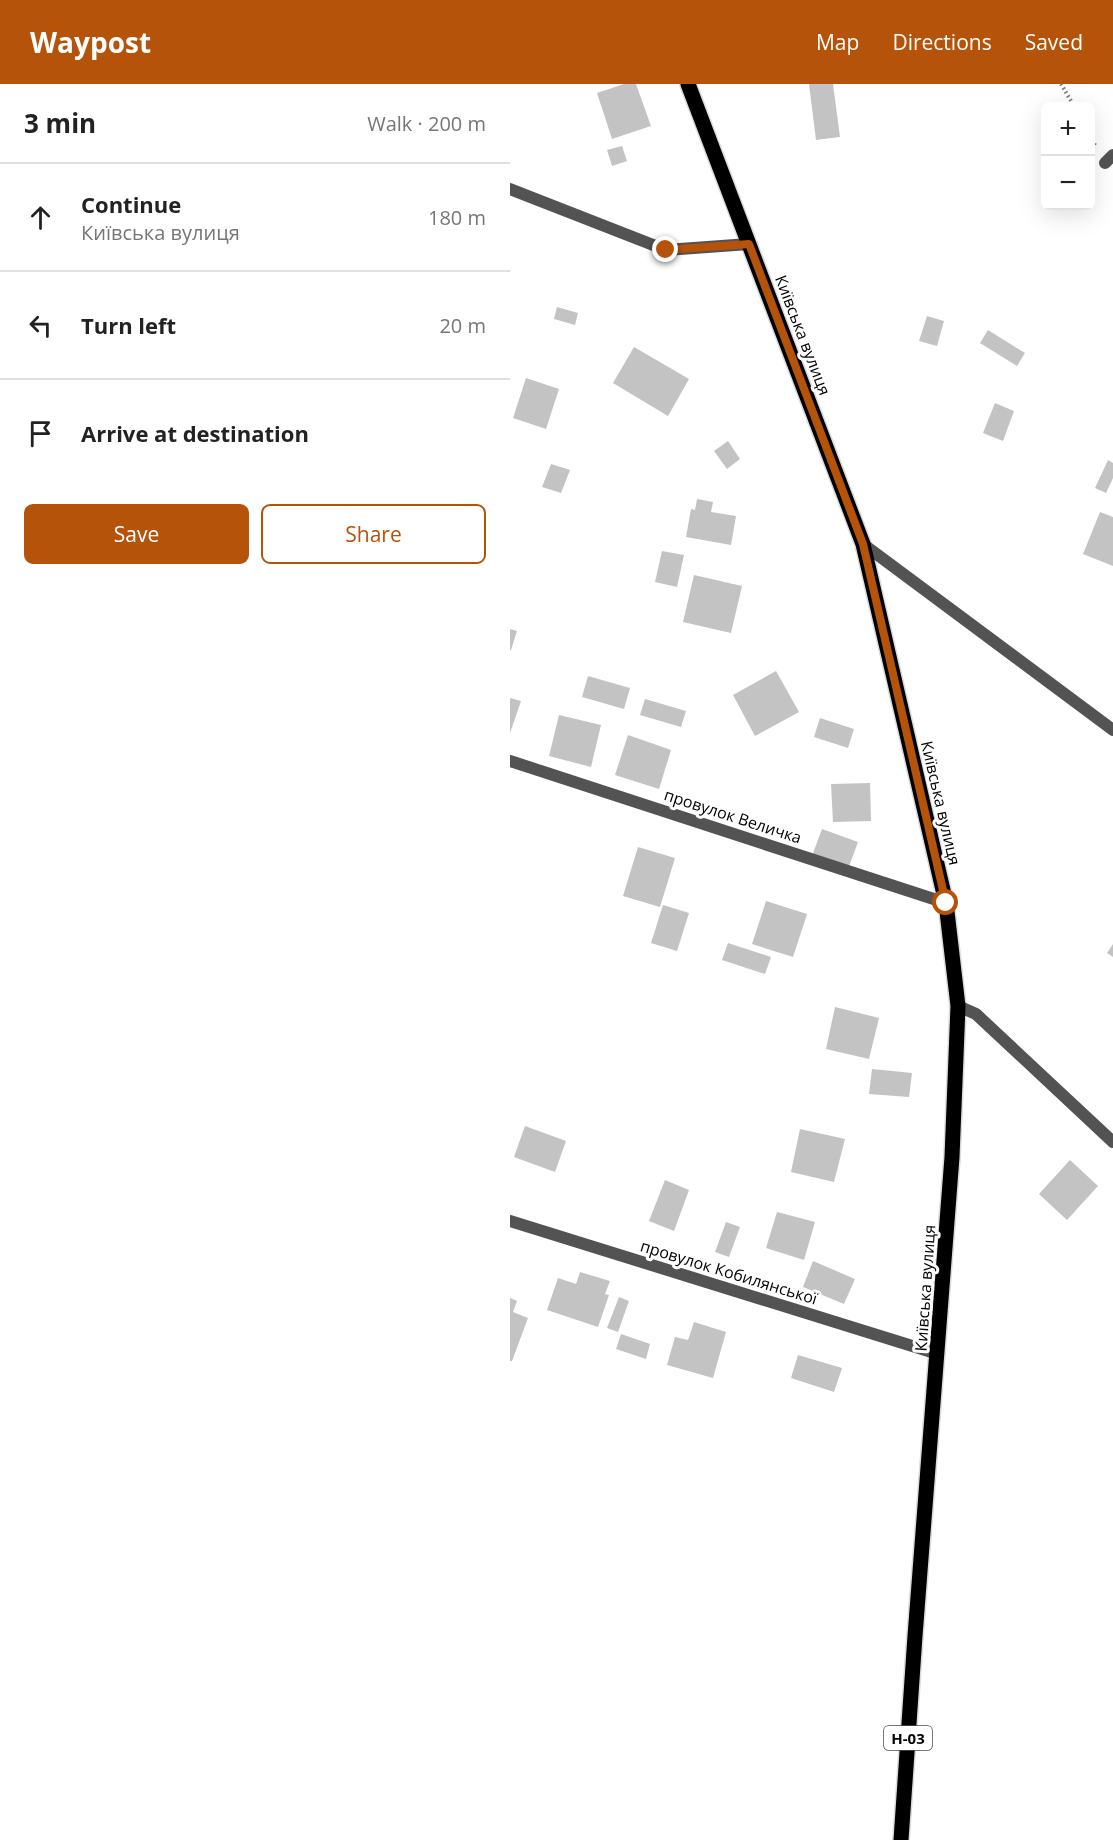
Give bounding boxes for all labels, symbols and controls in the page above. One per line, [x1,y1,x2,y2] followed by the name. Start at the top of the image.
[30,23,151,61] text: Waypost
[816,28,859,56] text: Map
[892,28,992,56] text: Directions
[1025,28,1083,56] text: Saved
[1041,102,1095,210] map controls
[1041,102,1095,156] button: +
[24,105,96,141] text: 3 min
[367,110,486,137] text: Walk · 200 m
[1041,156,1095,210] button: −
[81,189,181,219] text: Continue
[24,201,57,234] icon: ahead
[428,204,486,231] text: 180 m
[81,219,240,246] text: Київська вулиця
[652,236,678,262] route end
[770,272,836,398] street label: Київська вулиця
[24,309,57,342] icon: left
[81,310,176,340] text: Turn left
[439,312,486,339] text: 20 m
[24,417,57,450] icon: arrive
[81,418,309,448] text: Arrive at destination
[24,504,249,564] button: Save
[261,504,486,564] button: Share
[916,739,966,867] street label: Київська вулиця
[661,783,805,849] street label: провулок Величка
[932,889,958,915] route start
[910,1224,940,1352] street label: Київська вулиця
[638,1235,821,1310] street label: провулок Кобилянської
[884,1726,932,1750] road number: Н-03

